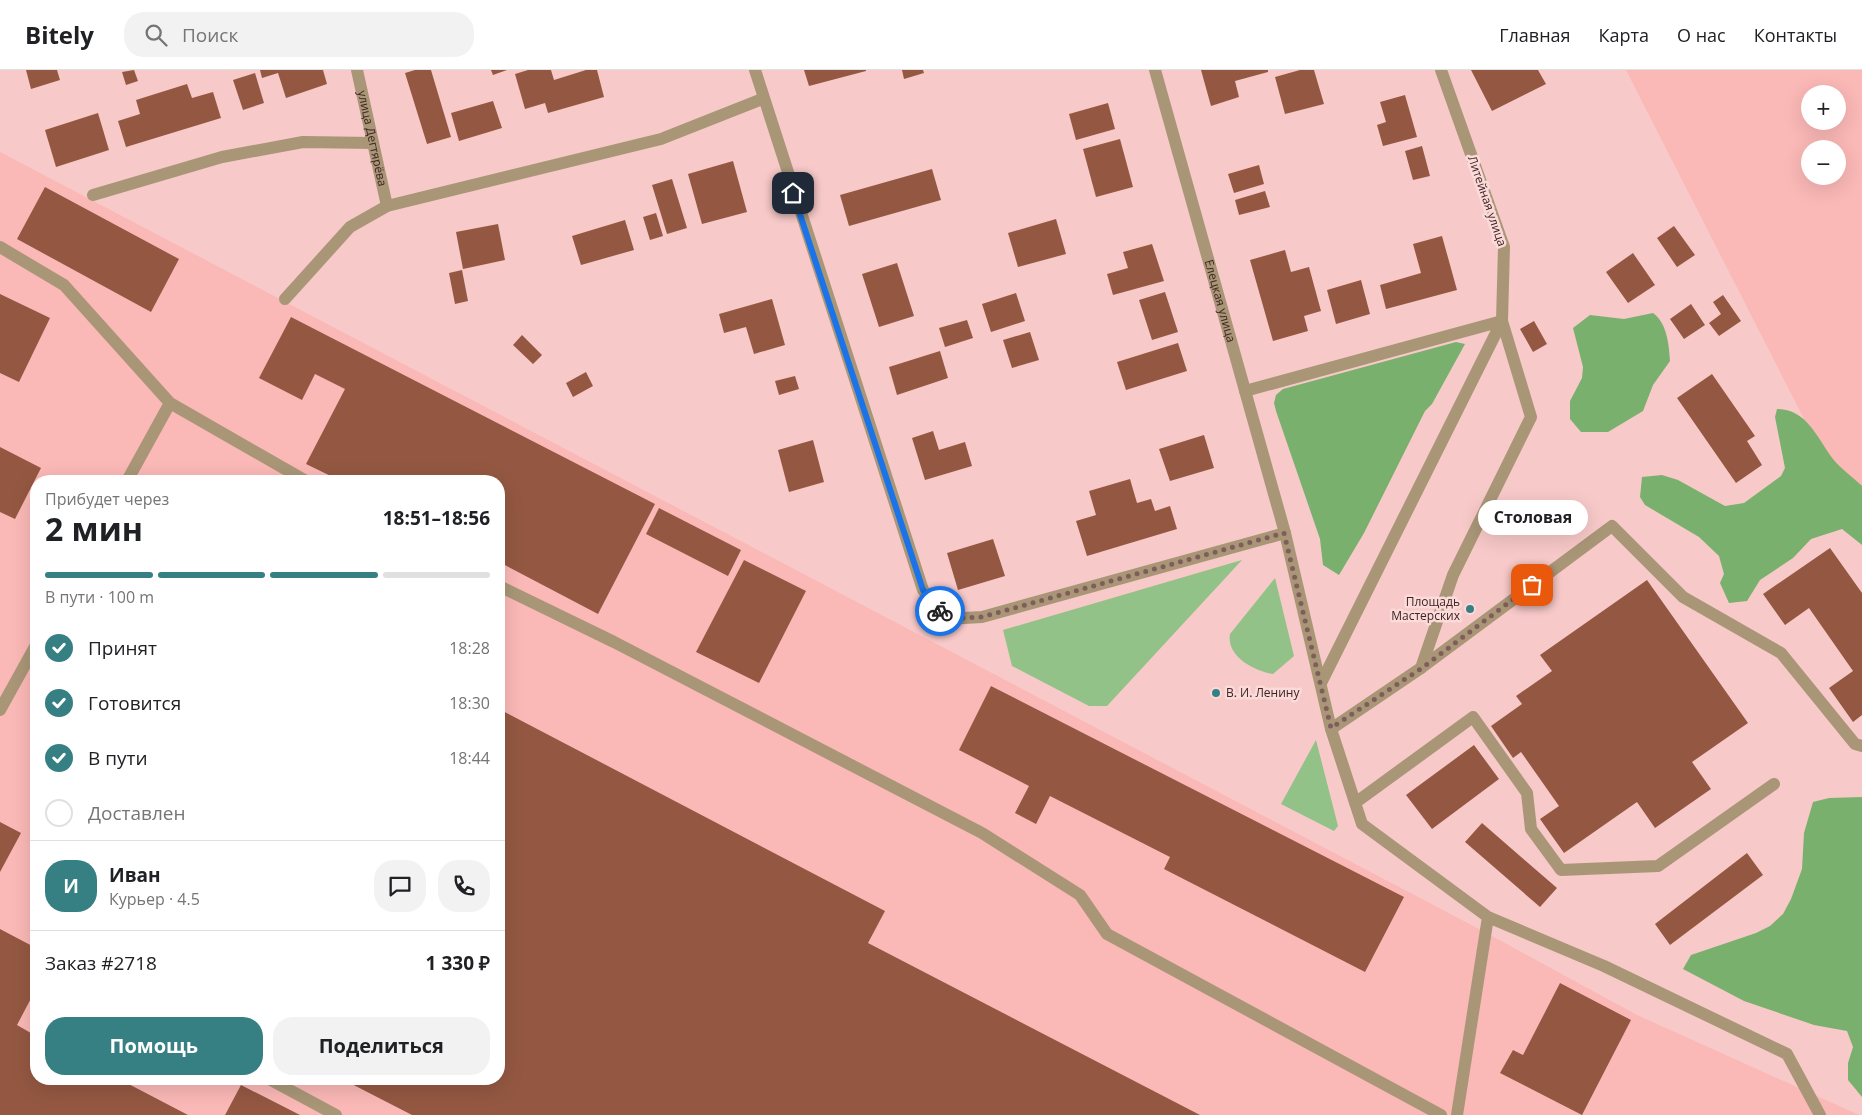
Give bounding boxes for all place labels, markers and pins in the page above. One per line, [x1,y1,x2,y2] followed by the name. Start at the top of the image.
[772,172,814,214] pin
[1477,500,1587,535] callout: Столовая
[1511,564,1553,606] pin
[1391,593,1461,624] place label: Площадь Мастерских
[1464,603,1476,615] marker: Площадь Мастерских
[1226,684,1300,701] place label: В. И. Ленину
[1210,687,1222,699] marker: В. И. Ленину

